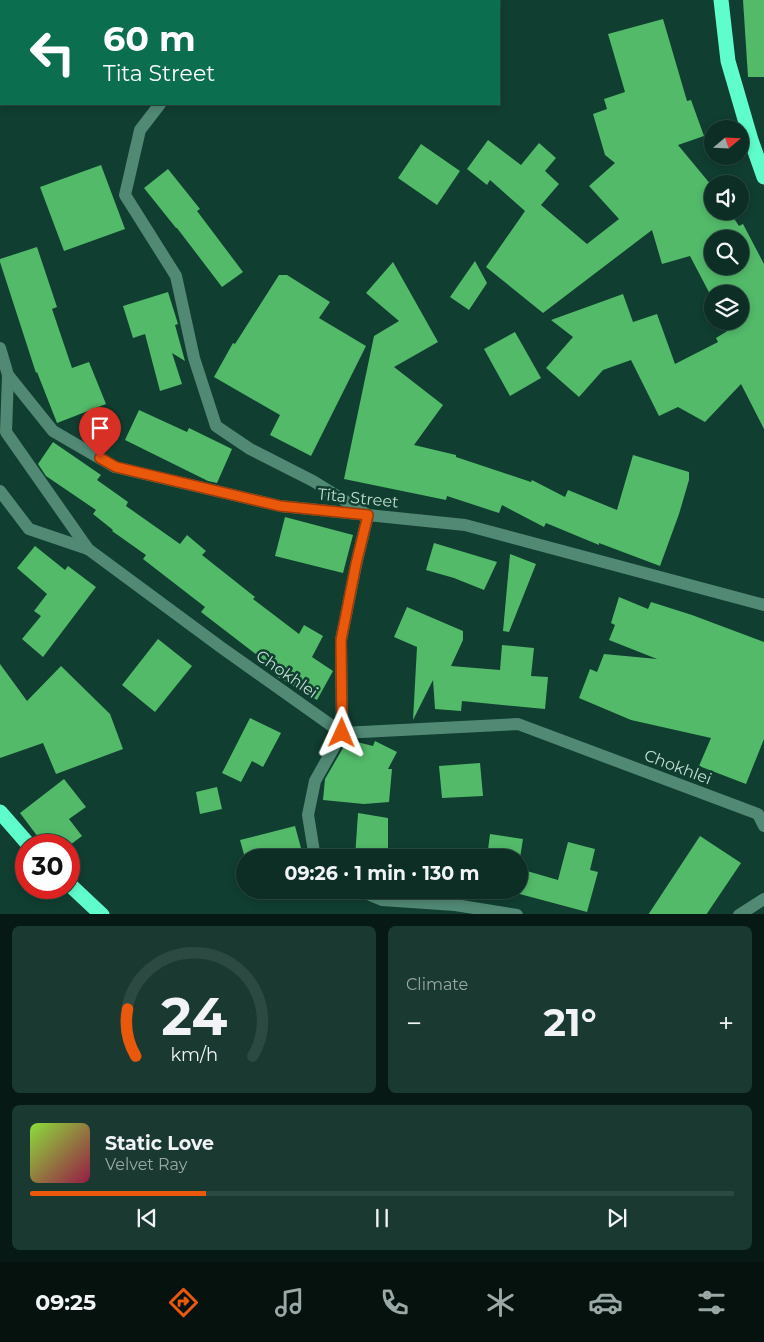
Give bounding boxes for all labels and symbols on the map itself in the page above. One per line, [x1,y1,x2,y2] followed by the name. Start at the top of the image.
[704,120,749,165] north arrow
[79,407,121,458] pin
[316,484,400,512] street label: Tita Street
[253,646,321,702] street label: Chokhlei
[315,706,367,758] position arrow
[642,745,714,789] street label: Chokhlei
[15,834,80,899] speed limit sign: 30

